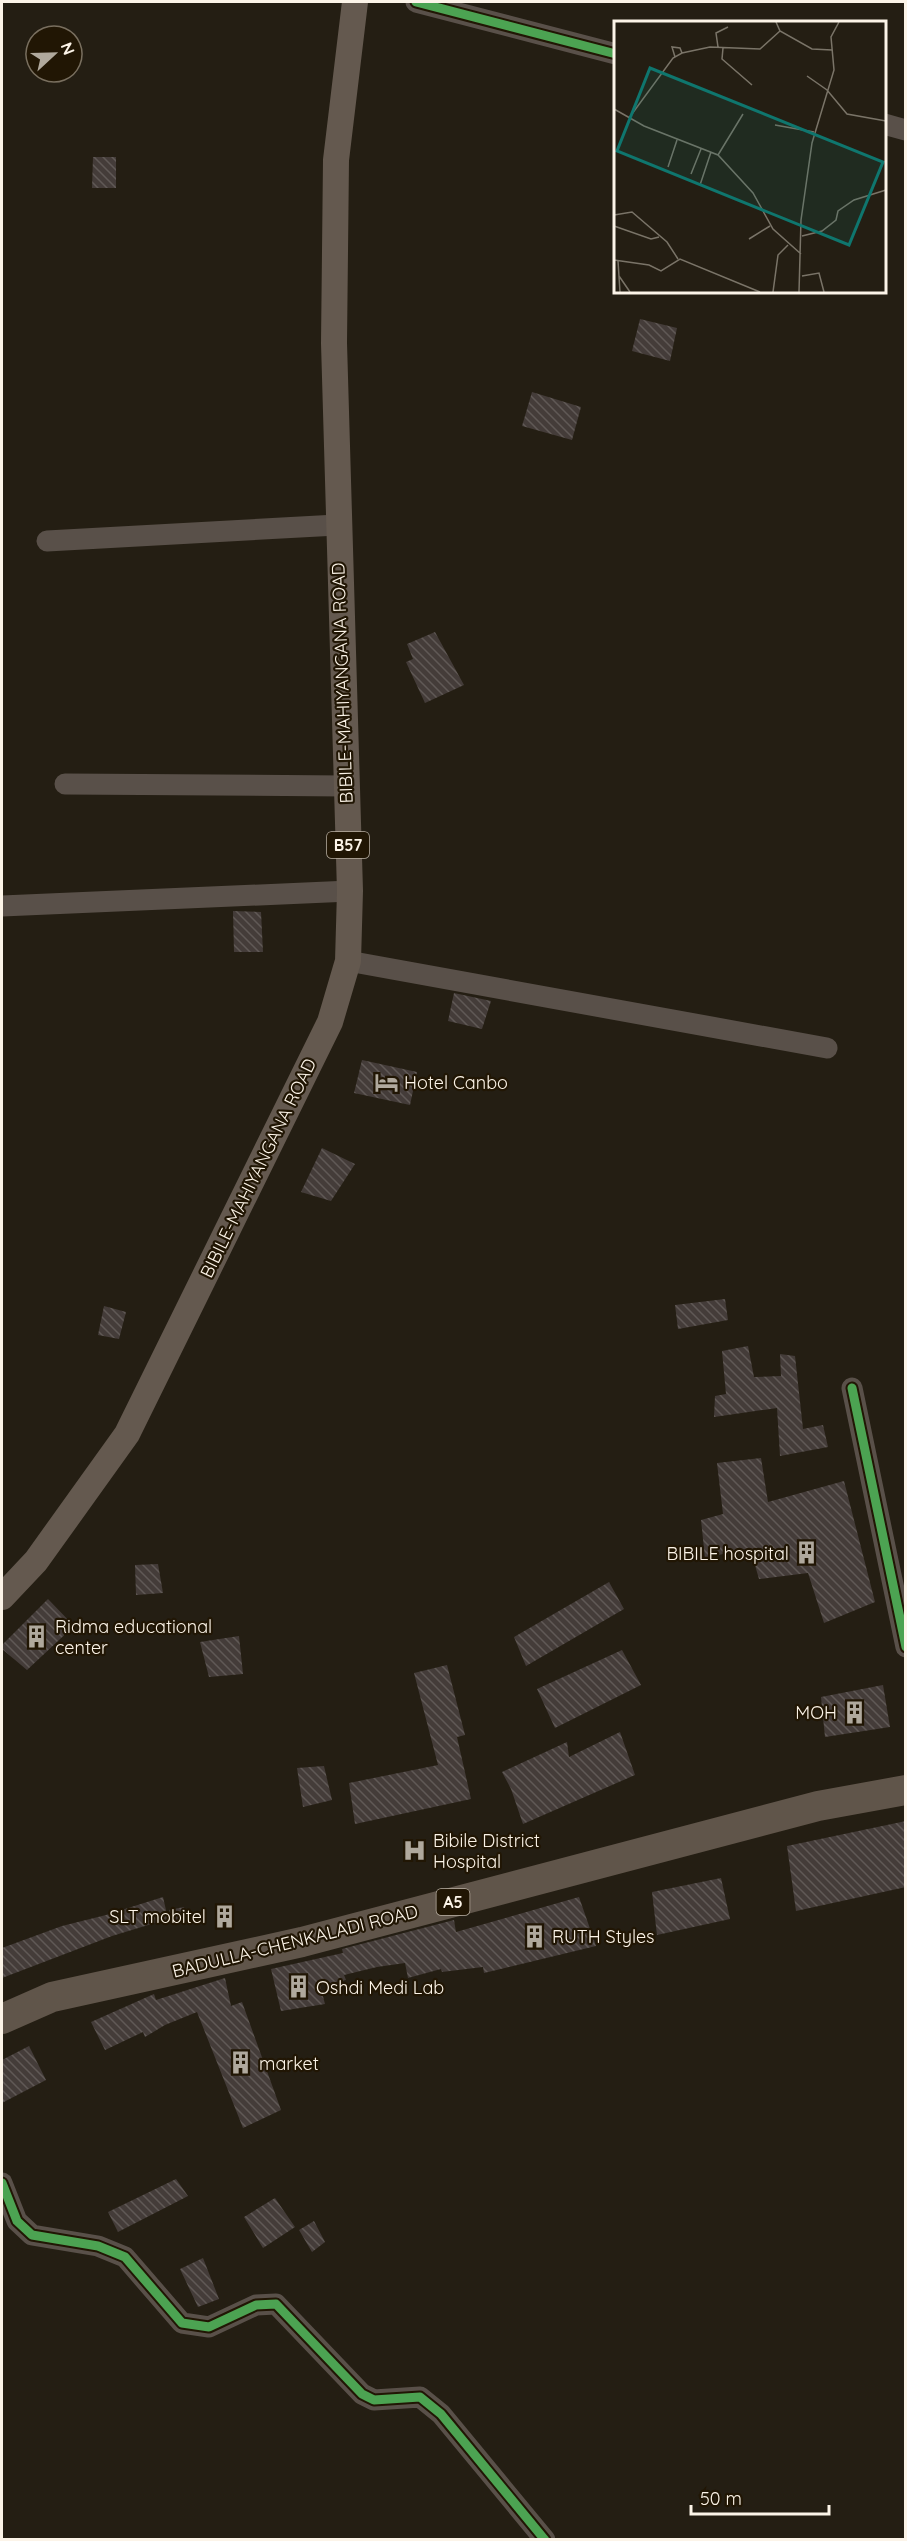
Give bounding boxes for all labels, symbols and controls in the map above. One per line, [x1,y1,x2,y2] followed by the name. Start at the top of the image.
[614,21,886,292] inset map
[24,24,84,84] north arrow
[56,39,79,58] text: N
[326,562,358,804] street label: BIBILE-MAHIYANGANA ROAD
[327,832,369,858] road number: B57
[195,1054,321,1281] street label: BIBILE-MAHIYANGANA ROAD
[373,1069,399,1095] hotel icon: Hotel Canbo
[404,1071,508,1094] place label: Hotel Canbo
[794,1540,820,1566] building icon: BIBILE hospital
[666,1542,789,1565] place label: BIBILE hospital
[55,1615,212,1659] place label: Ridma educational center
[24,1623,50,1649] building icon: Ridma educational center
[842,1699,868,1725] building icon: MOH
[795,1701,837,1724] place label: MOH
[433,1829,540,1873] place label: Bibile District Hospital
[402,1837,428,1863] hospital icon: Bibile District Hospital
[436,1889,470,1915] road number: A5
[170,1899,420,1983] street label: BADULLA-CHENKALADI ROAD
[211,1903,237,1929] building icon: SLT mobitel
[109,1905,206,1928] place label: SLT mobitel
[521,1923,547,1949] building icon: RUTH Styles
[552,1925,655,1948] place label: RUTH Styles
[285,1974,311,2000] building icon: Oshdi Medi Lab
[316,1976,444,1999] place label: Oshdi Medi Lab
[228,2050,254,2076] building icon: market
[259,2052,319,2075] place label: market
[691,2478,829,2516] scale bar
[700,2487,742,2510] text: 50 m

